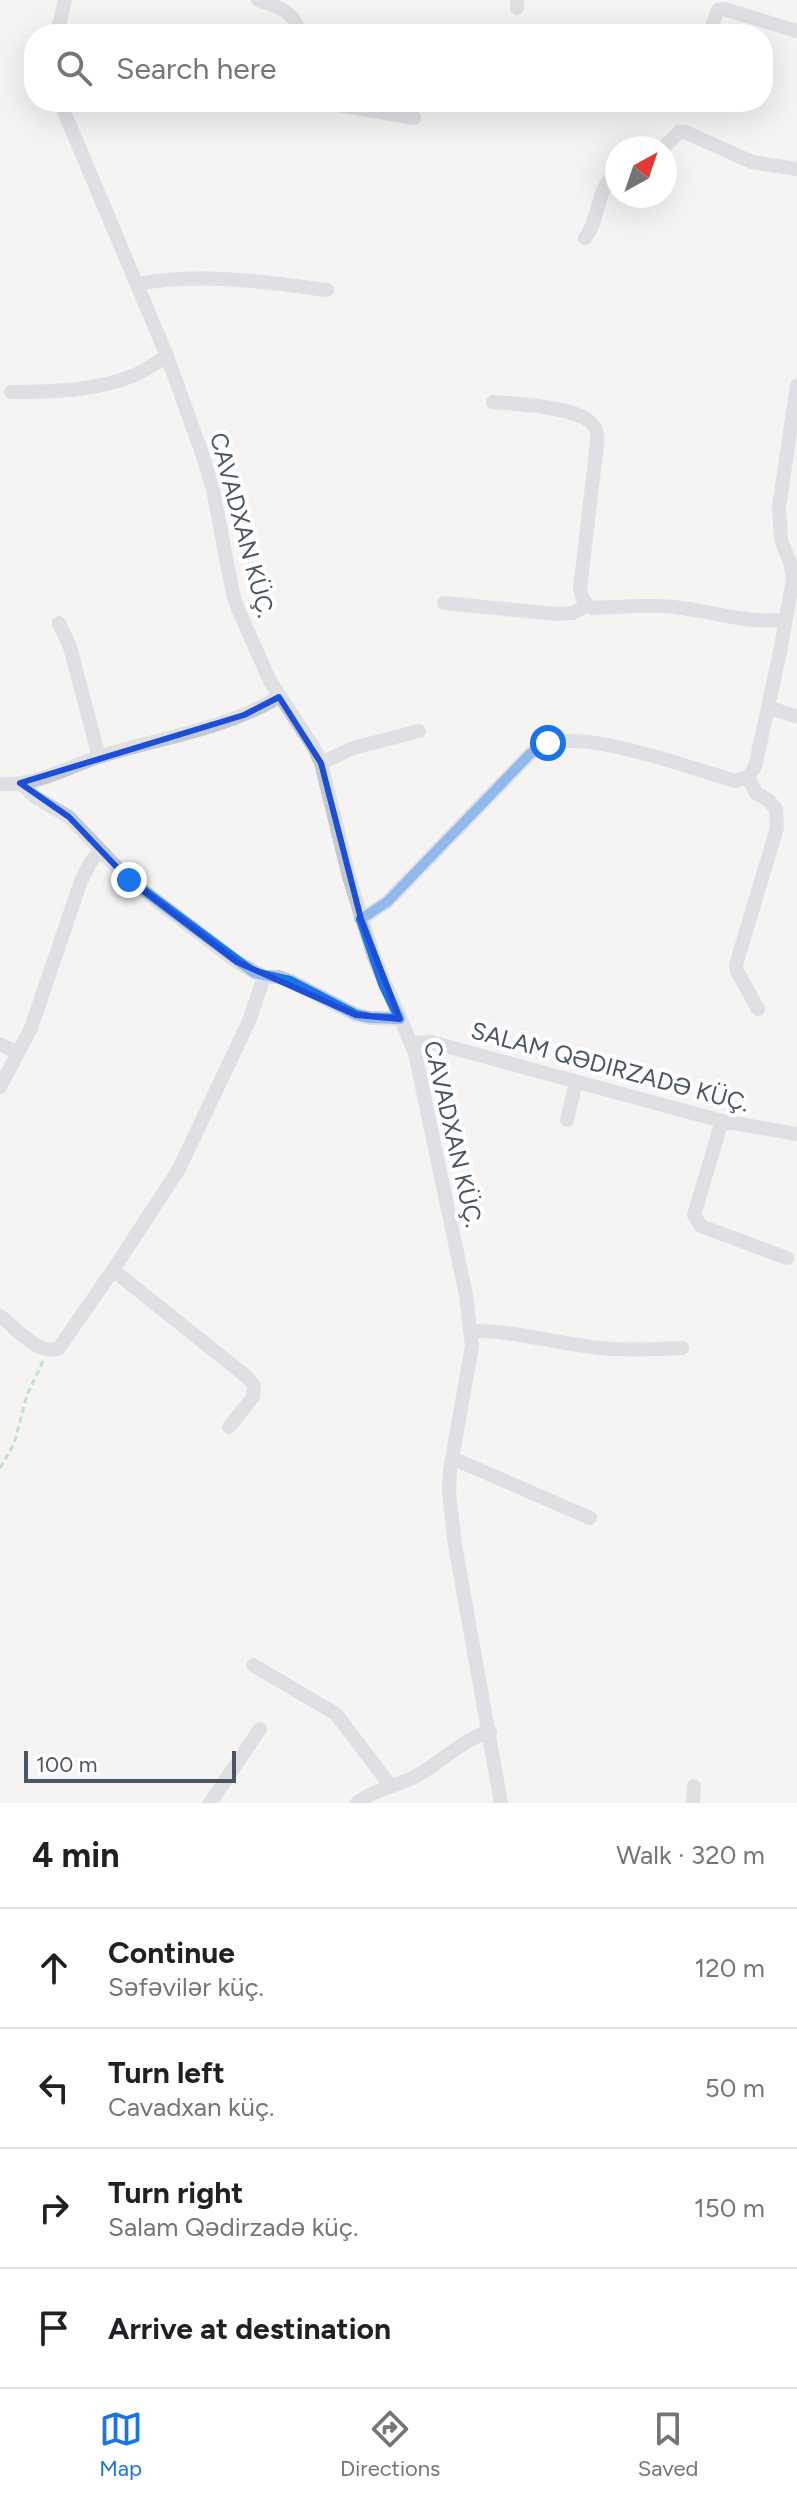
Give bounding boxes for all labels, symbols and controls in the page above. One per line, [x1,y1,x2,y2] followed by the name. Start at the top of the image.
[24,24,773,112] search box
[52,46,96,90] icon: search
[116,50,276,87] text: Search here
[605,136,677,208] north arrow
[204,429,281,621] street label: CAVADXAN KÜÇ.
[530,725,566,761] route start
[111,862,147,898] route end
[468,1015,752,1118] street label: SALAM QƏDIRZADƏ KÜÇ.
[418,1038,489,1230] street label: CAVADXAN KÜÇ.
[24,1747,236,1783] scale bar
[36,1751,97,1778] text: 100 m
[32,1835,119,1876] text: 4 min
[616,1839,765,1871] text: Walk · 320 m
[108,1934,235,1971] text: Continue
[32,1946,76,1990] icon: ahead
[695,1952,765,1984] text: 120 m
[108,1971,264,2003] text: Səfəvilər küç.
[108,2054,225,2091] text: Turn left
[32,2066,76,2110] icon: left
[705,2072,765,2104] text: 50 m
[108,2091,275,2123] text: Cavadxan küç.
[108,2174,243,2211] text: Turn right
[32,2186,76,2230] icon: right
[694,2192,765,2224] text: 150 m
[108,2211,358,2243] text: Salam Qədirzadə küç.
[32,2306,76,2350] icon: arrive
[108,2310,391,2347] text: Arrive at destination
[99,2407,143,2482] tab: Map
[340,2407,440,2482] tab: Directions
[638,2407,698,2482] tab: Saved

